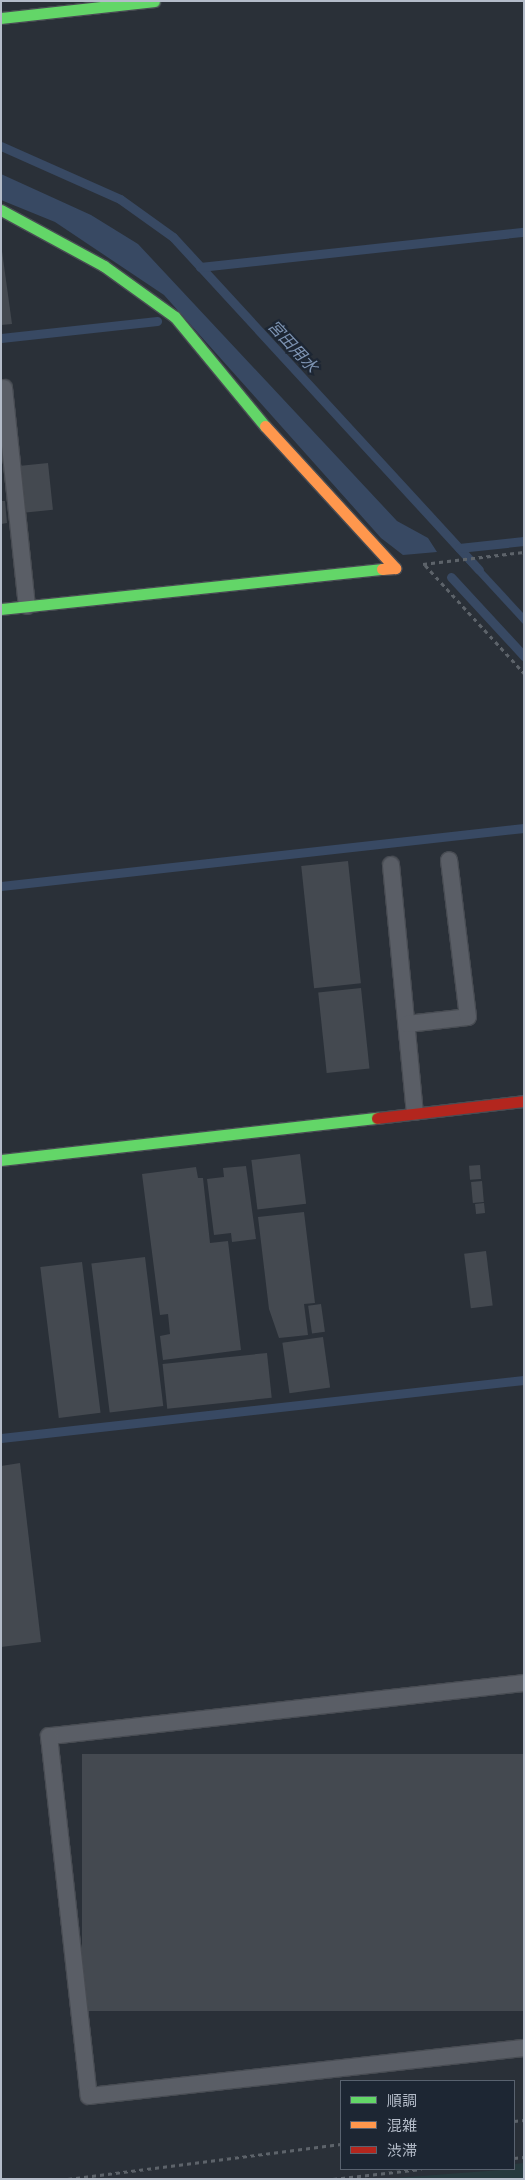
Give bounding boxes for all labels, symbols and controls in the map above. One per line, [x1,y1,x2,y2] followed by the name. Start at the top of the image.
[264,316,322,376] water label: 宮田用水
[340,2080,515,2170] legend
[387,2090,417,2110] text: 順調
[387,2115,417,2135] text: 混雑
[387,2140,417,2160] text: 渋滞

